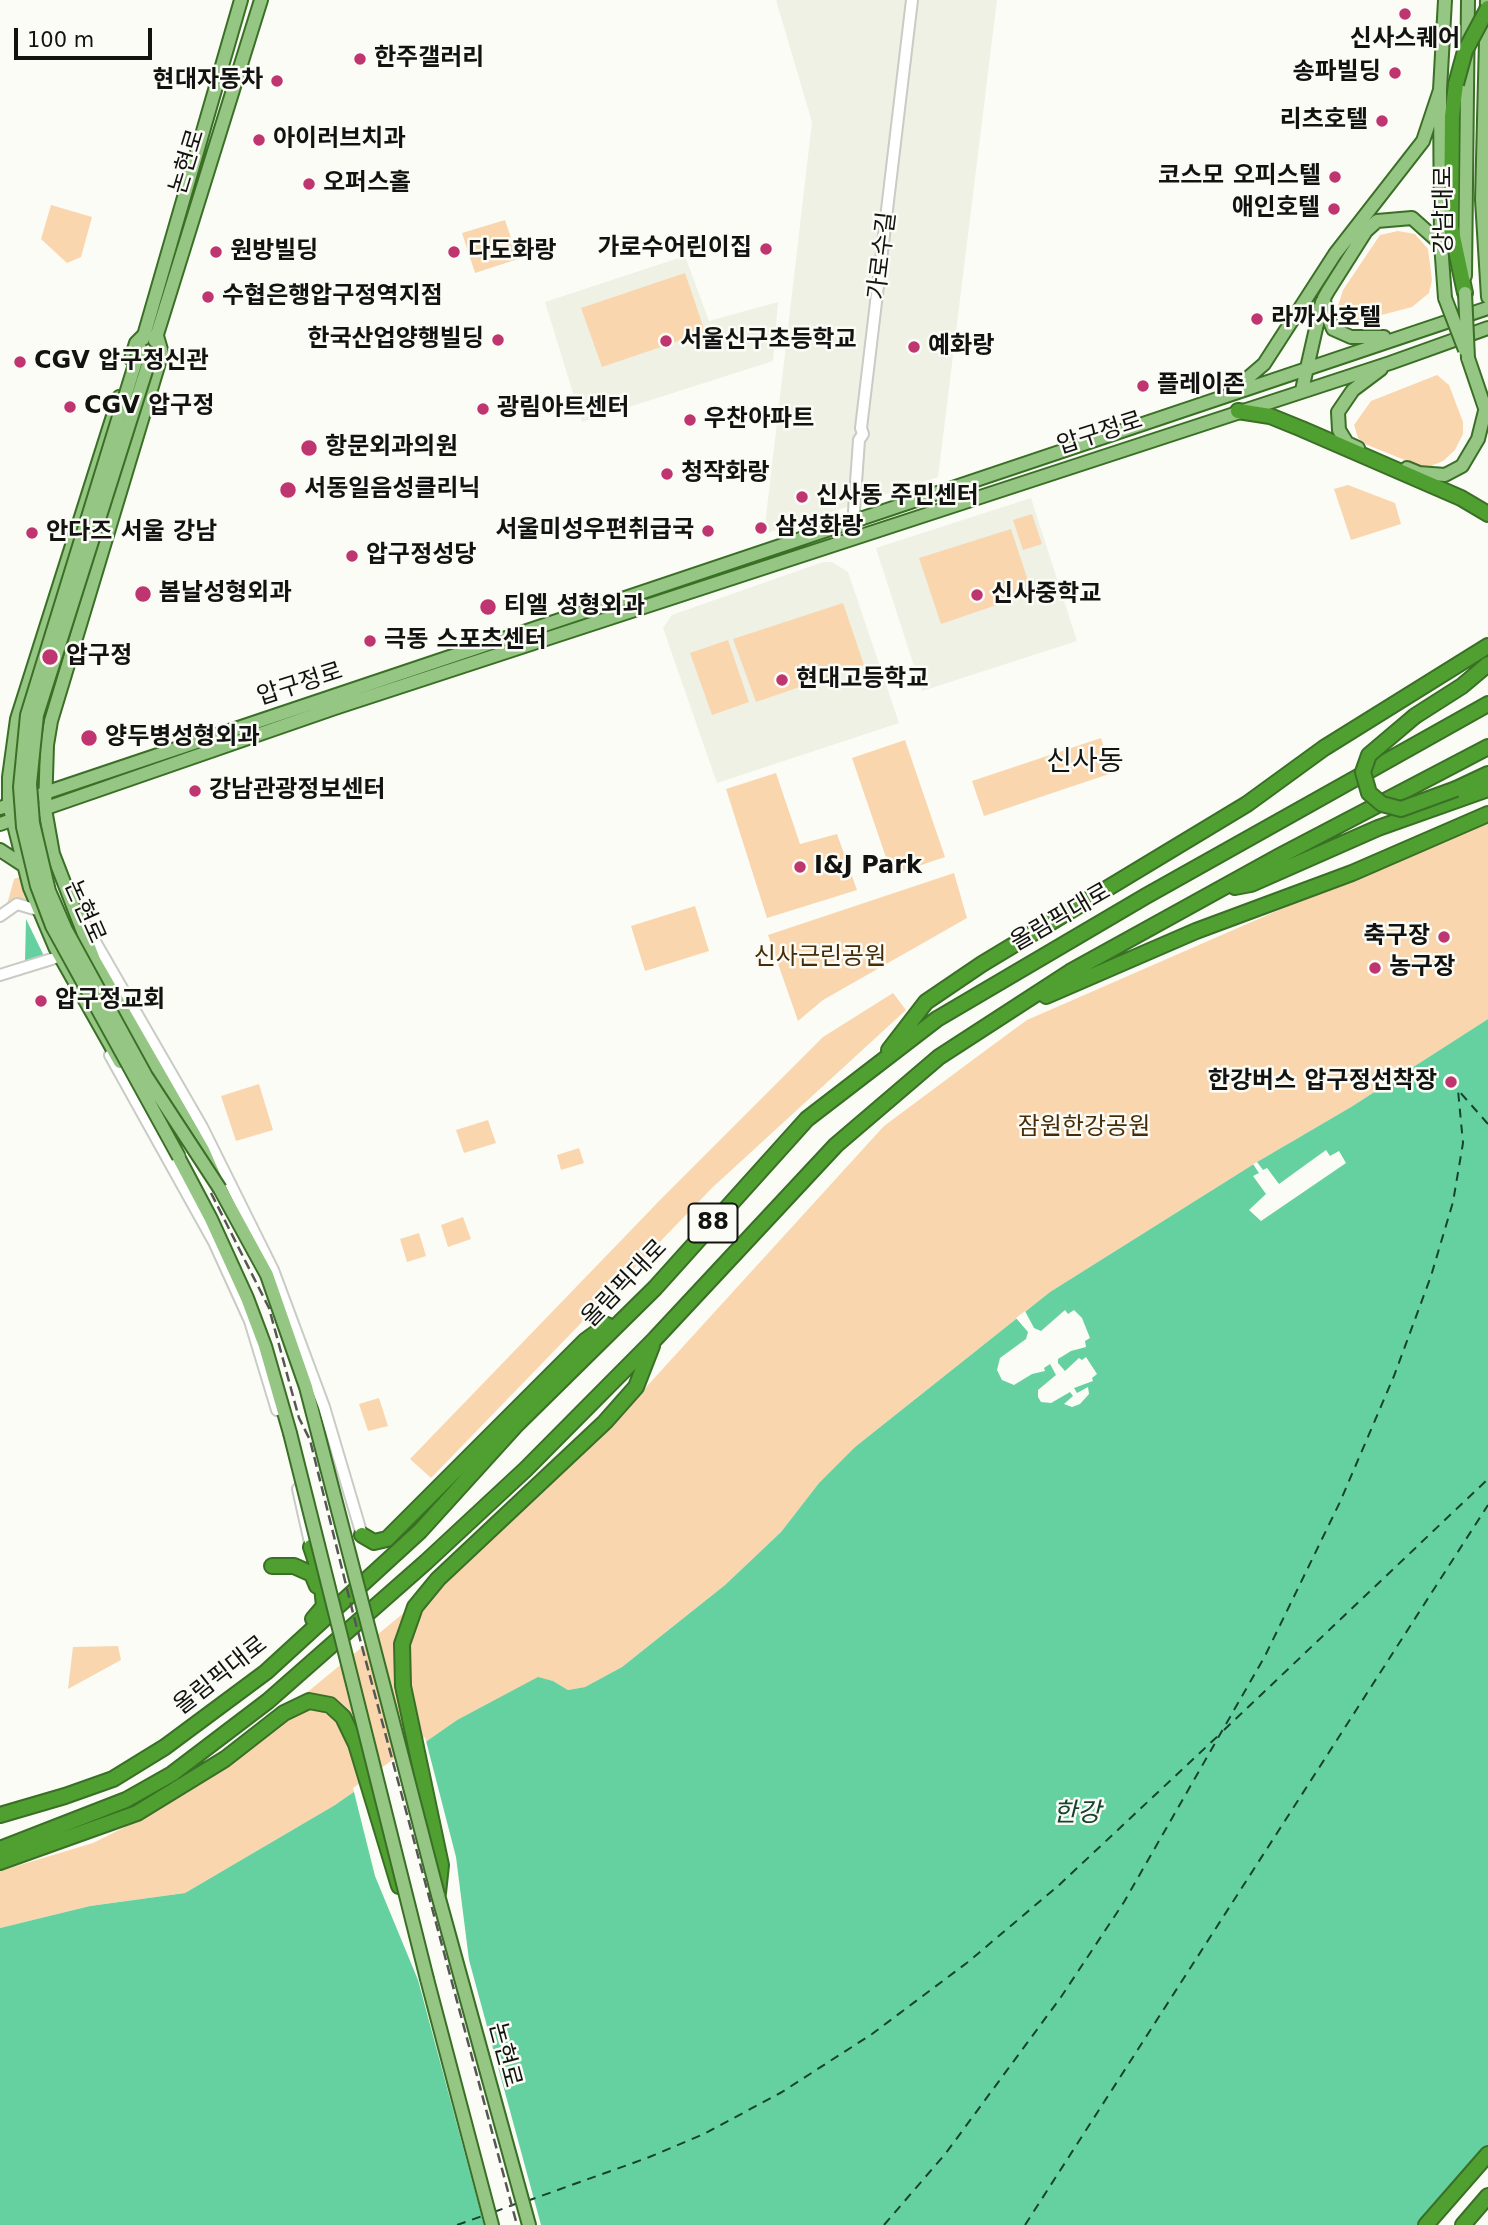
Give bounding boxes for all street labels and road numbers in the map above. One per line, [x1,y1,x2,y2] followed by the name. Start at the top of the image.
[165,126,211,198] street label: 논현로
[1431,166,1459,254] street label: 강남대로
[863,210,903,302] street label: 가로수길
[1054,407,1146,461] street label: 압구정로
[254,658,346,712] street label: 압구정로
[57,876,111,948] street label: 논현로
[1006,878,1116,958] street label: 올림픽대로
[688,1204,738,1242] road number: 88
[576,1234,674,1334] street label: 올림픽대로
[169,1631,273,1721] street label: 올림픽대로
[482,2019,526,2091] street label: 논현로

